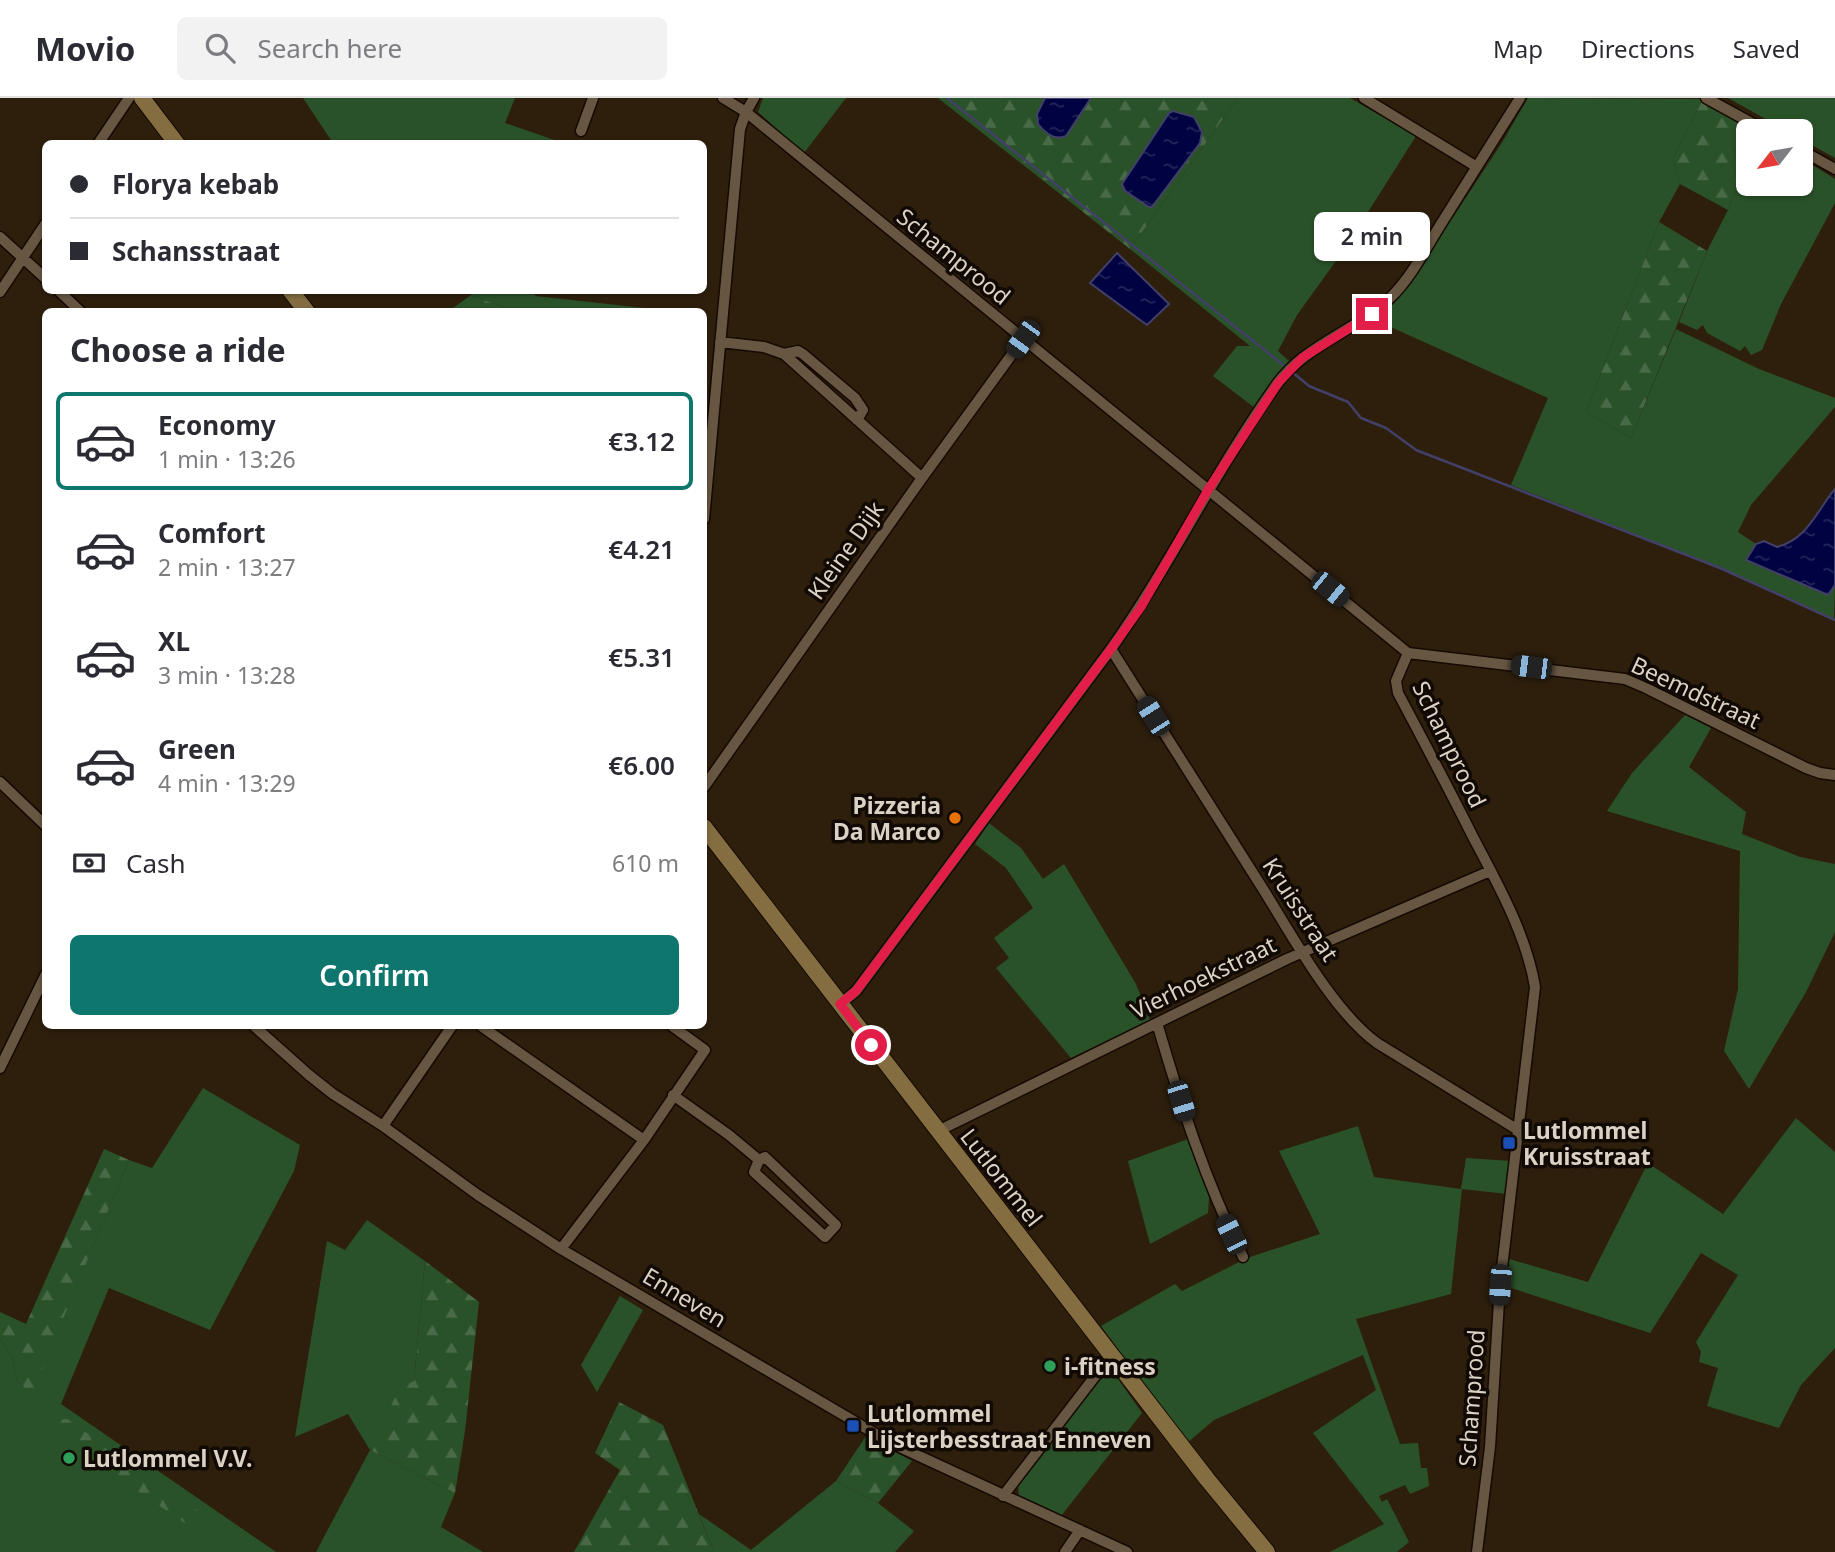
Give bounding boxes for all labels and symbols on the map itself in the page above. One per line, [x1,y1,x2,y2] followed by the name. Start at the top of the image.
[1736,119,1813,196] north arrow
[891,200,1017,312] street label: Schamprood
[1314,212,1430,262] callout: 2 min
[1356,298,1388,330] route end
[1003,316,1044,362] car
[799,494,891,606] street label: Kleine Dijk
[1308,568,1353,610] car
[1626,648,1766,736] street label: Beemdstraat
[1509,654,1554,680] car
[1405,675,1495,813] street label: Schamprood
[1133,693,1174,739] car
[833,789,941,847] place label: Pizzeria Da Marco
[947,810,963,826] marker: Pizzeria Da Marco
[1256,851,1346,967] street label: Kruisstraat
[1125,928,1281,1026] street label: Vierhoekstraat
[855,1029,887,1061] route start
[1165,1078,1198,1124] car
[1523,1114,1651,1172] place label: Lutlommel Kruisstraat
[954,1121,1050,1233] street label: Lutlommel
[1501,1135,1517,1151] marker: Lutlommel Kruisstraat
[1213,1211,1250,1257] car
[637,1259,733,1335] street label: Enneven
[1489,1263,1512,1307] car
[1450,1328,1492,1468] street label: Schamprood
[1064,1350,1156,1382] place label: i-fitness
[1042,1358,1058,1374] marker: i-fitness
[867,1397,1152,1455] place label: Lutlommel Lijsterbesstraat Enneven
[845,1418,861,1434] marker: Lutlommel Lijsterbesstraat Enneven
[83,1442,253,1474] place label: Lutlommel V.V.
[61,1450,77,1466] marker: Lutlommel V.V.

